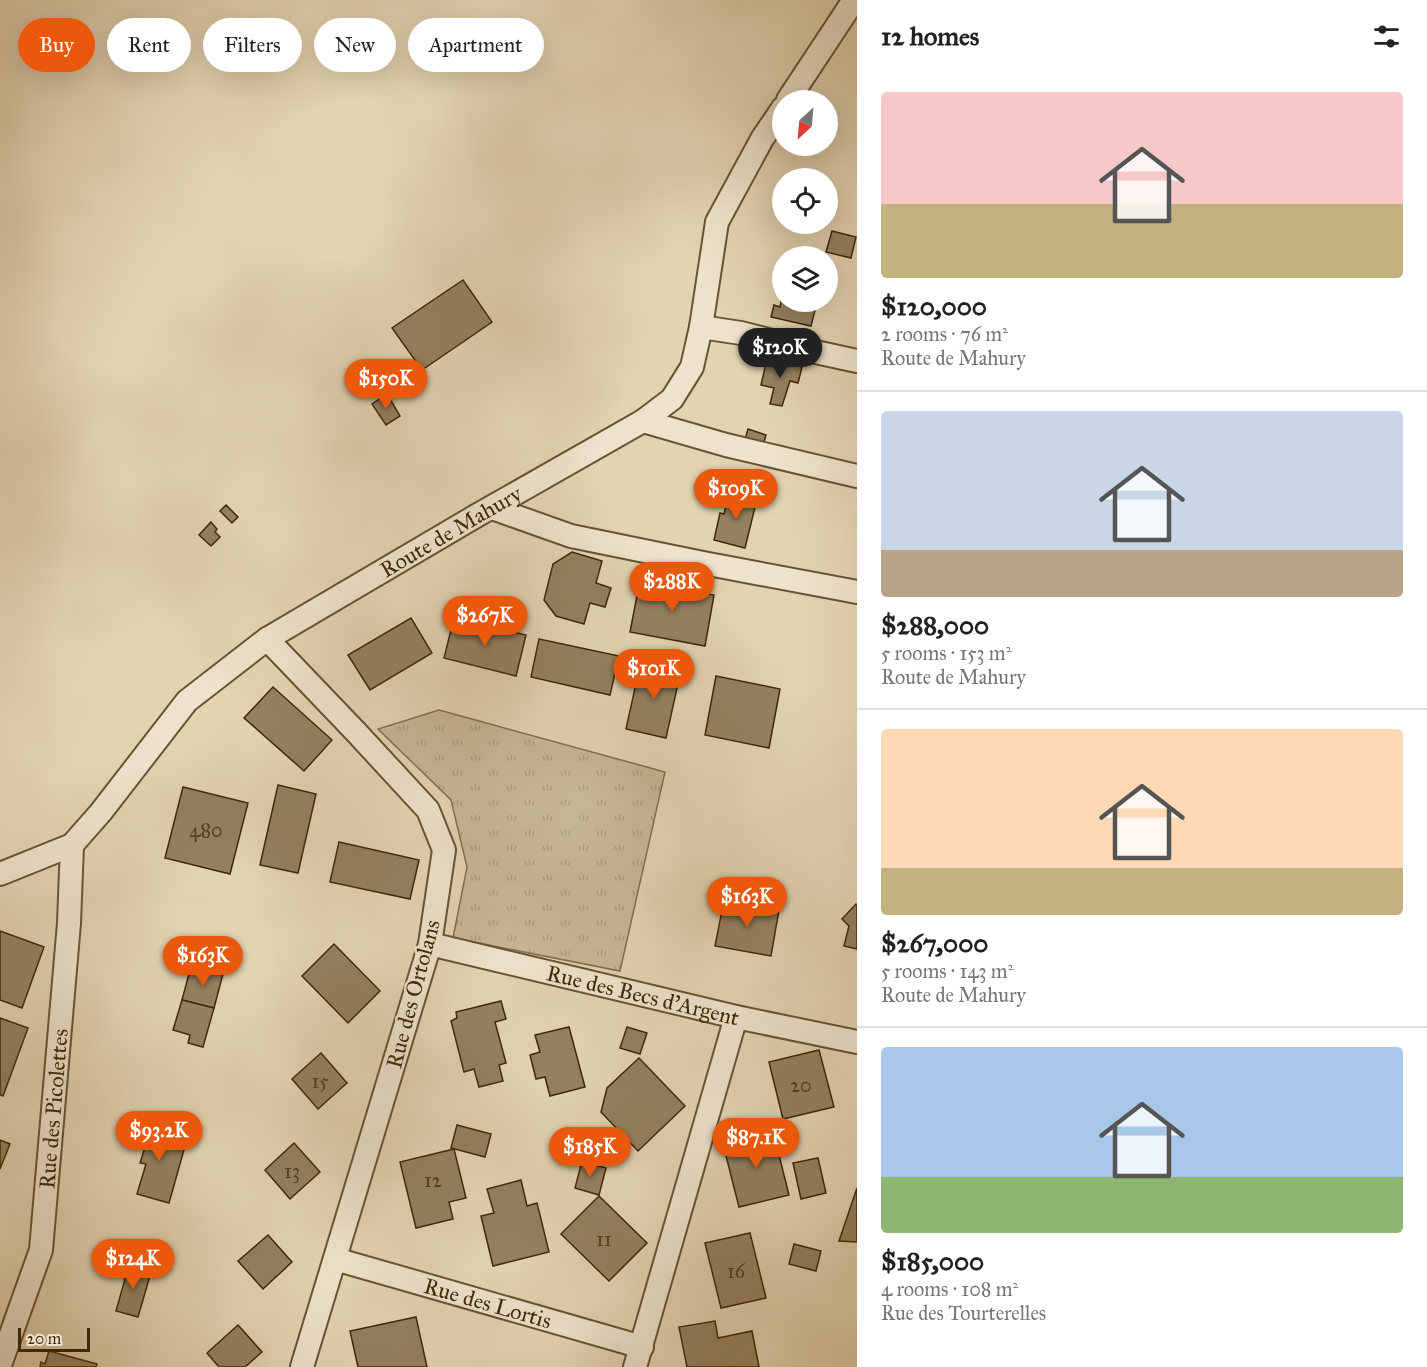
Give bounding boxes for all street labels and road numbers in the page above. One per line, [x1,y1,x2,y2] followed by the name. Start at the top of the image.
[375,479,527,583] street label: Route de Mahury
[380,917,446,1071] street label: Rue des Ortolans
[544,959,742,1031] street label: Rue des Becs d'Argent
[33,1027,73,1190] street label: Rue des Picolettes
[421,1272,555,1334] street label: Rue des Lortis

